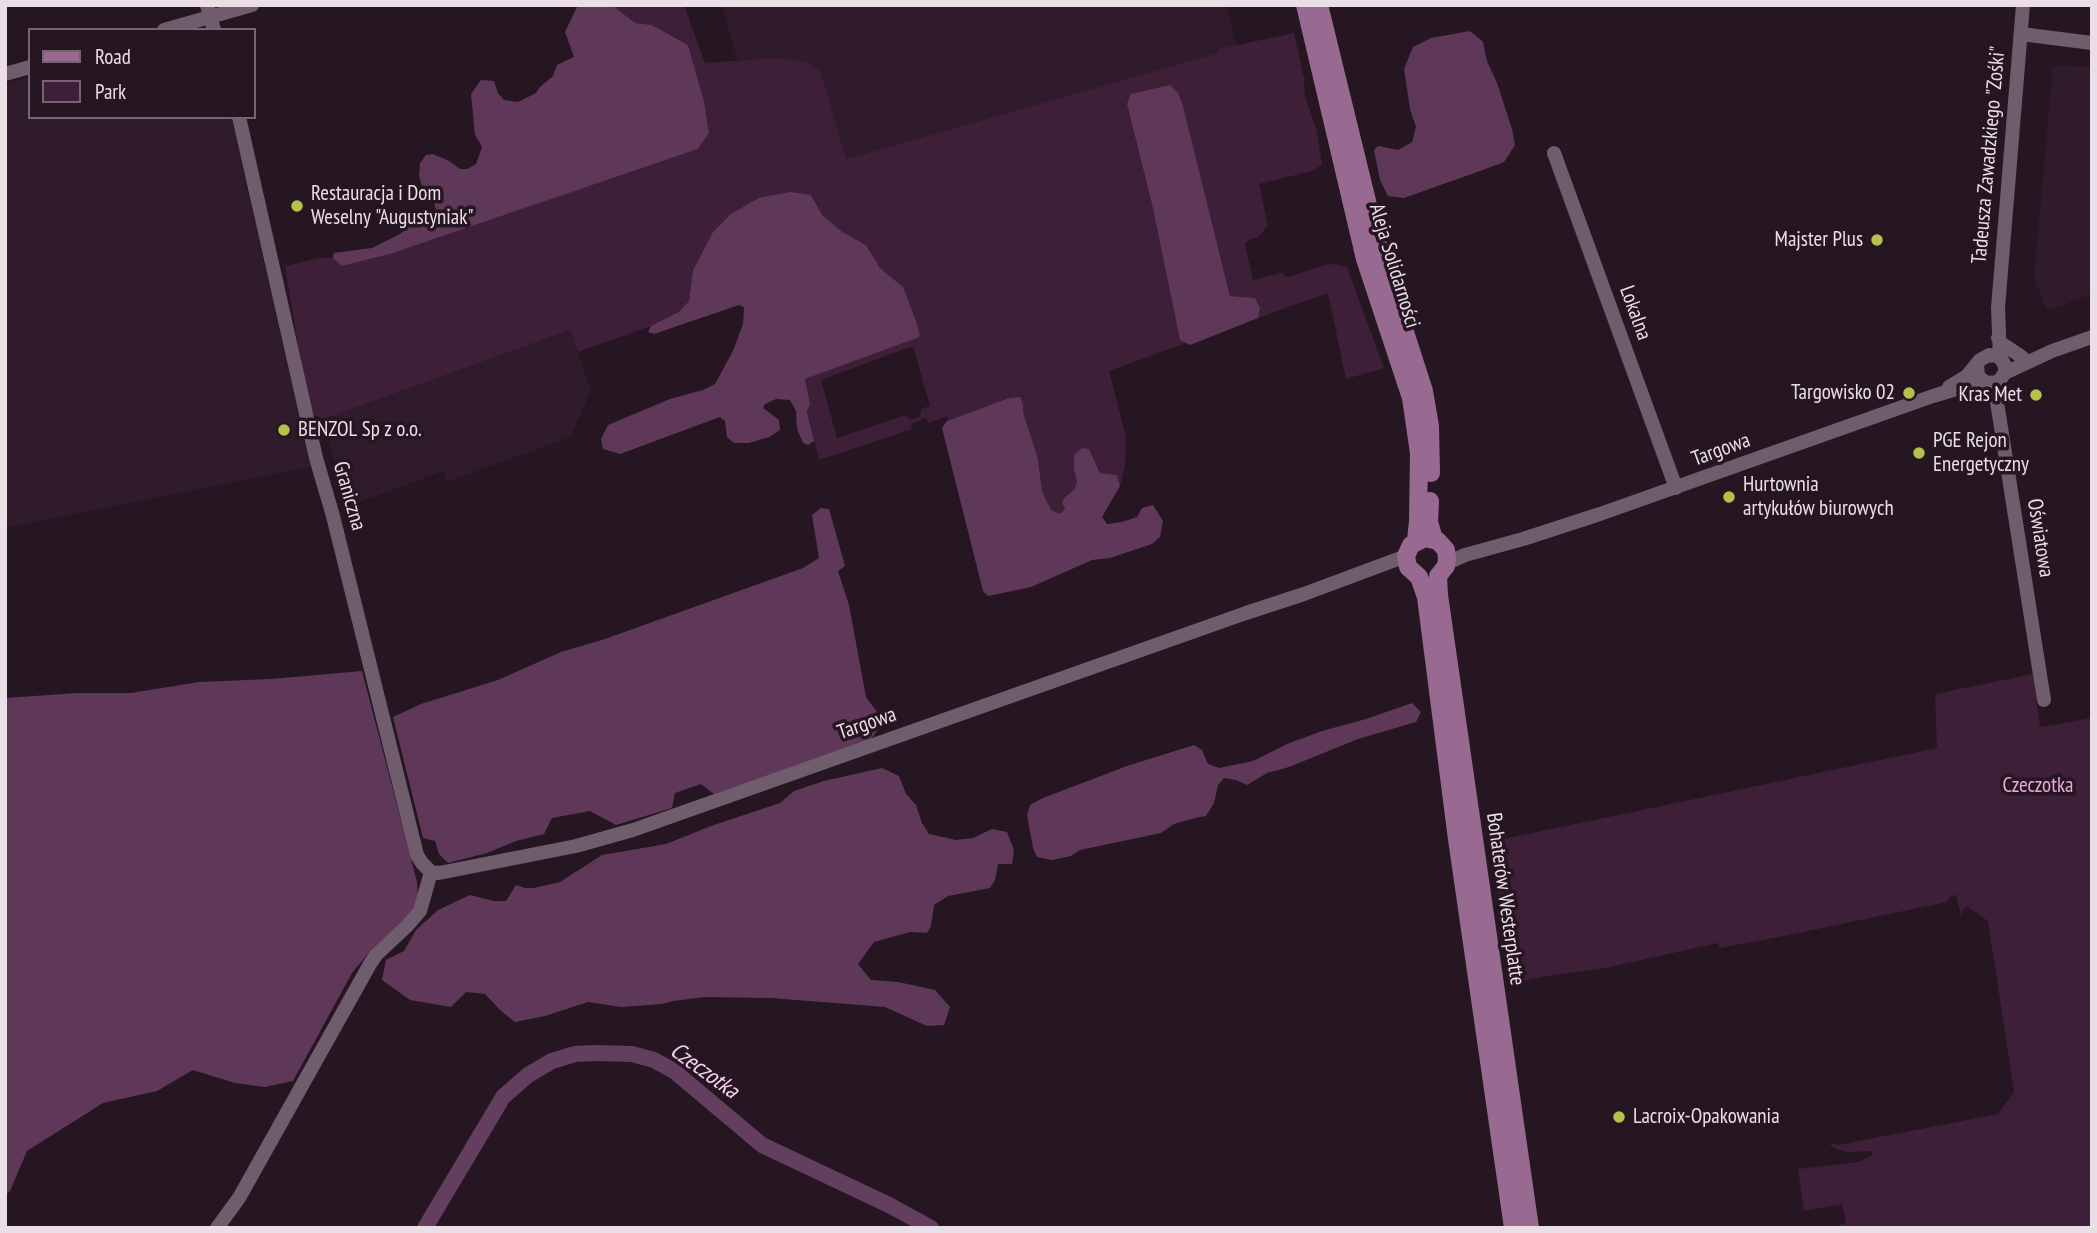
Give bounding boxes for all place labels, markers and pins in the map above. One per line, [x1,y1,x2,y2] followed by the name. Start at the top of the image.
[311,181,473,231] place label: Restauracja i Dom Weselny "Augustyniak"
[289,198,305,214] marker: Restauracja i Dom Weselny "Augustyniak"
[1775,227,1863,253] place label: Majster Plus
[1869,232,1885,248] marker: Majster Plus
[1791,380,1895,406] place label: Targowisko 02
[1959,382,2022,408] place label: Kras Met
[1901,385,1917,401] marker: Targowisko 02
[2028,387,2044,403] marker: Kras Met
[298,417,422,443] place label: BENZOL Sp z o.o.
[276,422,292,438] marker: BENZOL Sp z o.o.
[1933,428,2029,478] place label: PGE Rejon Energetyczny
[1911,445,1927,461] marker: PGE Rejon Energetyczny
[1743,472,1894,522] place label: Hurtownia artykułów biurowych
[1721,489,1737,505] marker: Hurtownia artykułów biurowych
[1633,1104,1780,1130] place label: Lacroix-Opakowania
[1611,1109,1627,1125] marker: Lacroix-Opakowania

